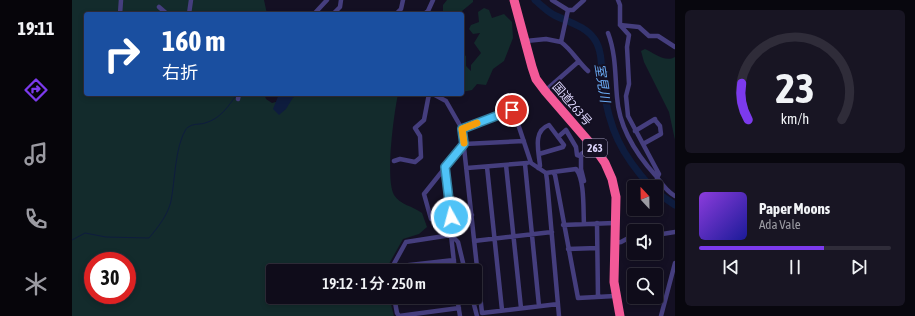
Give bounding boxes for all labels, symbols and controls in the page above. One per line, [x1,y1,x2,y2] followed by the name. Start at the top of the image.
[17,18,55,39] text: 19:11
[162,25,225,57] text: 160 m
[96,28,148,80] icon: right
[162,62,198,83] text: 右折
[592,63,613,105] water label: 室見川
[775,63,815,111] text: 23
[22,76,50,104] icon: directions
[549,79,595,129] street label: 国道263号
[495,93,529,127] pin
[501,99,523,121] icon: arrive
[781,110,809,126] text: km/h
[583,139,607,157] road number: 263
[22,140,50,168] icon: music
[627,180,663,216] north arrow
[627,180,663,304] map controls
[430,196,472,238] position arrow
[759,200,830,217] text: Paper Moons
[22,205,50,233] icon: phone
[759,217,801,232] text: Ada Vale
[627,224,663,260] button: sound
[84,252,136,304] speed limit sign: 30
[720,256,742,278] icon: previous
[784,256,806,278] icon: pause
[848,256,870,278] icon: next
[627,268,663,304] button: search
[22,270,50,298] icon: climate
[322,275,426,292] text: 19:12 · 1 分 · 250 m

